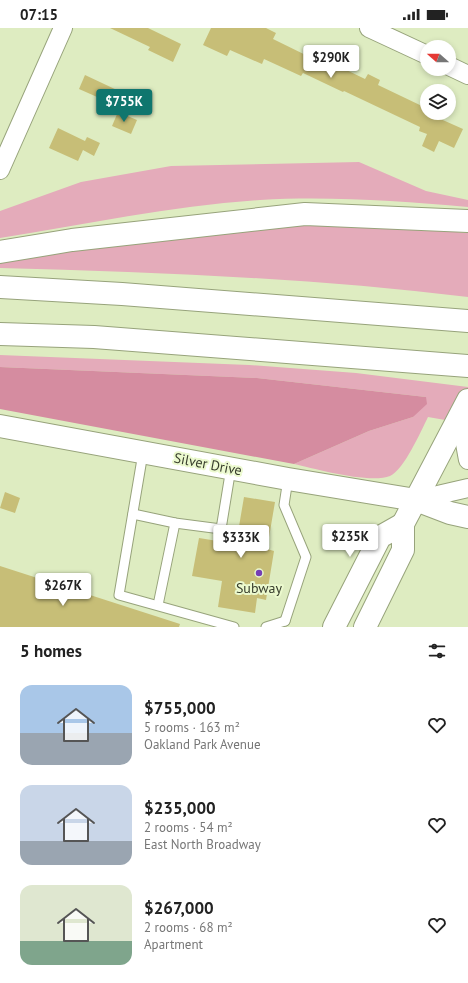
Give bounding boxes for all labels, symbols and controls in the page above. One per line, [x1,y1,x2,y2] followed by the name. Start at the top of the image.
[20,5,58,24] text: 07:15
[420,40,456,76] north arrow
[420,40,456,120] map controls
[303,45,359,79] pin: $290K
[312,49,350,66] text: $290K
[420,84,456,120] button: layers
[96,89,152,123] pin: $755K
[105,93,143,110] text: $755K
[172,449,244,479] street label: Silver Drive
[322,524,378,558] pin: $235K
[213,525,269,559] pin: $333K
[331,528,369,545] text: $235K
[222,529,260,546] text: $333K
[254,568,264,578] marker: Subway
[35,573,91,607] pin: $267K
[44,577,82,594] text: $267K
[236,579,283,597] place label: Subway
[20,640,82,662] text: 5 homes
[426,640,448,662] icon: filters
[144,697,216,719] text: $755,000
[52,701,100,749] icon: home
[426,714,448,736] icon: heart
[144,719,240,736] text: 5 rooms · 163 m²
[144,736,261,753] text: Oakland Park Avenue
[144,797,216,819] text: $235,000
[52,801,100,849] icon: home
[426,814,448,836] icon: heart
[144,819,233,836] text: 2 rooms · 54 m²
[144,836,261,853] text: East North Broadway
[144,897,214,919] text: $267,000
[52,901,100,949] icon: home
[426,914,448,936] icon: heart
[144,919,233,936] text: 2 rooms · 68 m²
[144,936,203,953] text: Apartment

